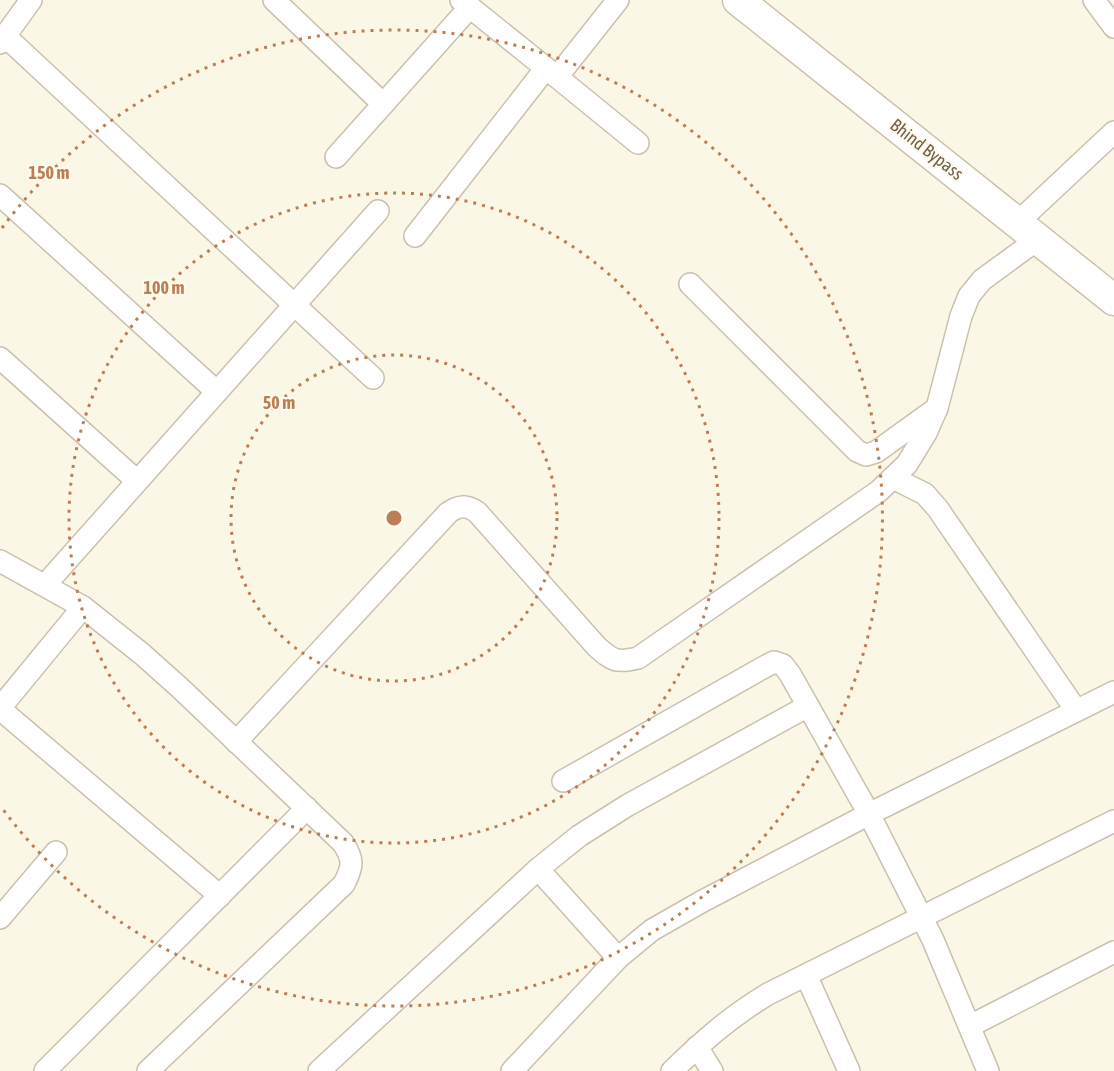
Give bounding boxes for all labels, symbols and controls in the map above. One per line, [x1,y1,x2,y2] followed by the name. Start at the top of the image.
[886,114,968,184] street label: Bhind Bypass
[29,162,69,183] text: 150 m
[144,277,184,298] text: 100 m
[263,392,295,413] text: 50 m
[384,508,404,528] centre of rings

